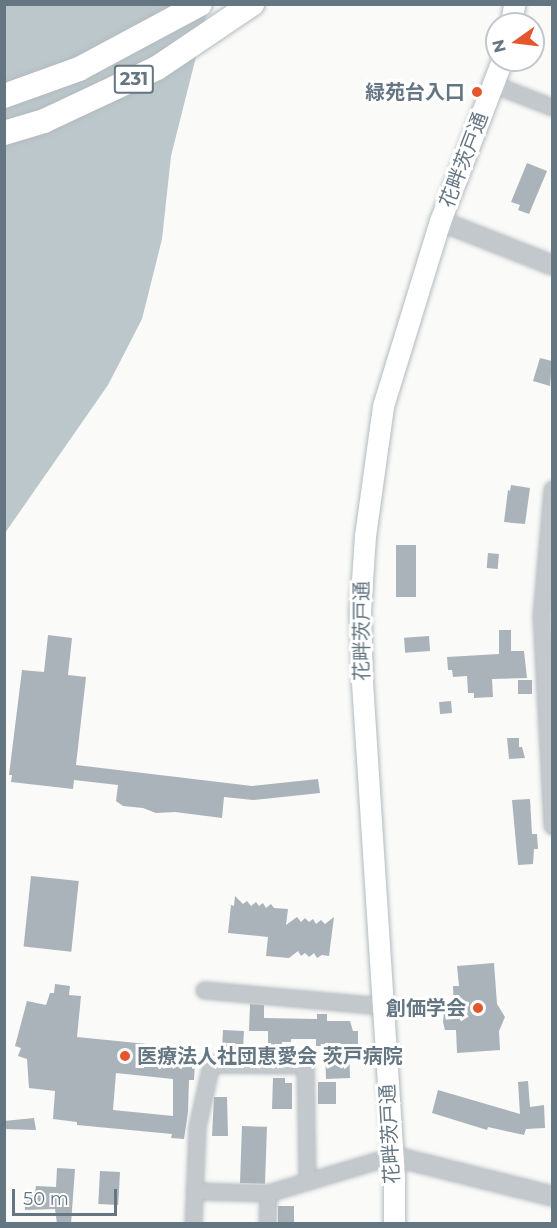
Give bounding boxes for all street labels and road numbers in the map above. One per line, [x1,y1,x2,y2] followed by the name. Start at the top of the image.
[113,64,155,94] road number: 231
[435,109,493,211] street label: 花畔茨戸通
[350,581,374,681] street label: 花畔茨戸通
[375,1083,405,1185] street label: 花畔茨戸通

